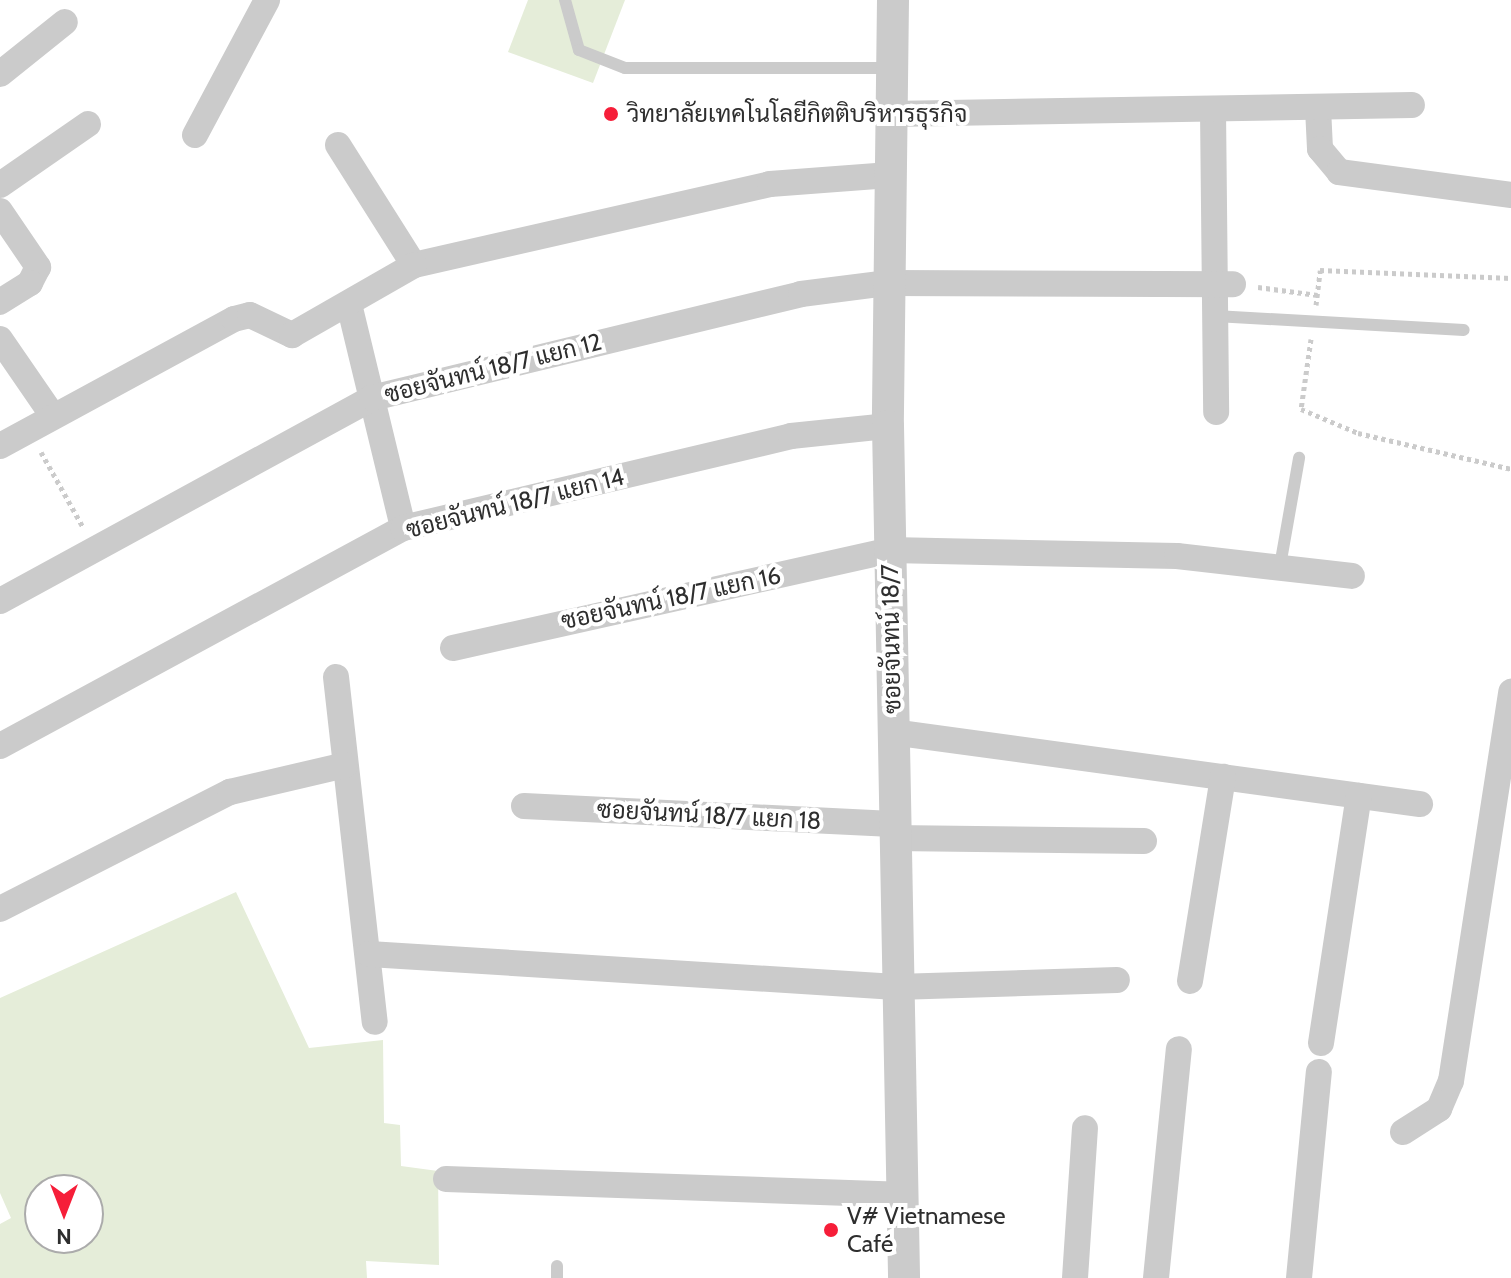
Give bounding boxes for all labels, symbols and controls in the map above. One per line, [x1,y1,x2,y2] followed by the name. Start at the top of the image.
[627,100,967,128] place label: วิทยาลัยเทคโนโลยีกิตติบริหารธุรกิจ
[602,105,620,123] marker: วิทยาลัยเทคโนโลยีกิตติบริหารธุรกิจ
[382,327,604,409] street label: ซอยจันทน์ 18/7 แยก 12
[403,462,627,544] street label: ซอยจันทน์ 18/7 แยก 14
[559,561,783,635] street label: ซอยจันทน์ 18/7 แยก 16
[875,564,907,714] street label: ซอยจันทน์ 18/7
[596,795,822,835] street label: ซอยจันทน์ 18/7 แยก 18
[24,1174,104,1254] north arrow
[847,1202,1006,1258] place label: V# Vietnamese Café
[822,1221,840,1239] marker: V# Vietnamese Café
[56,1223,72,1250] text: N

